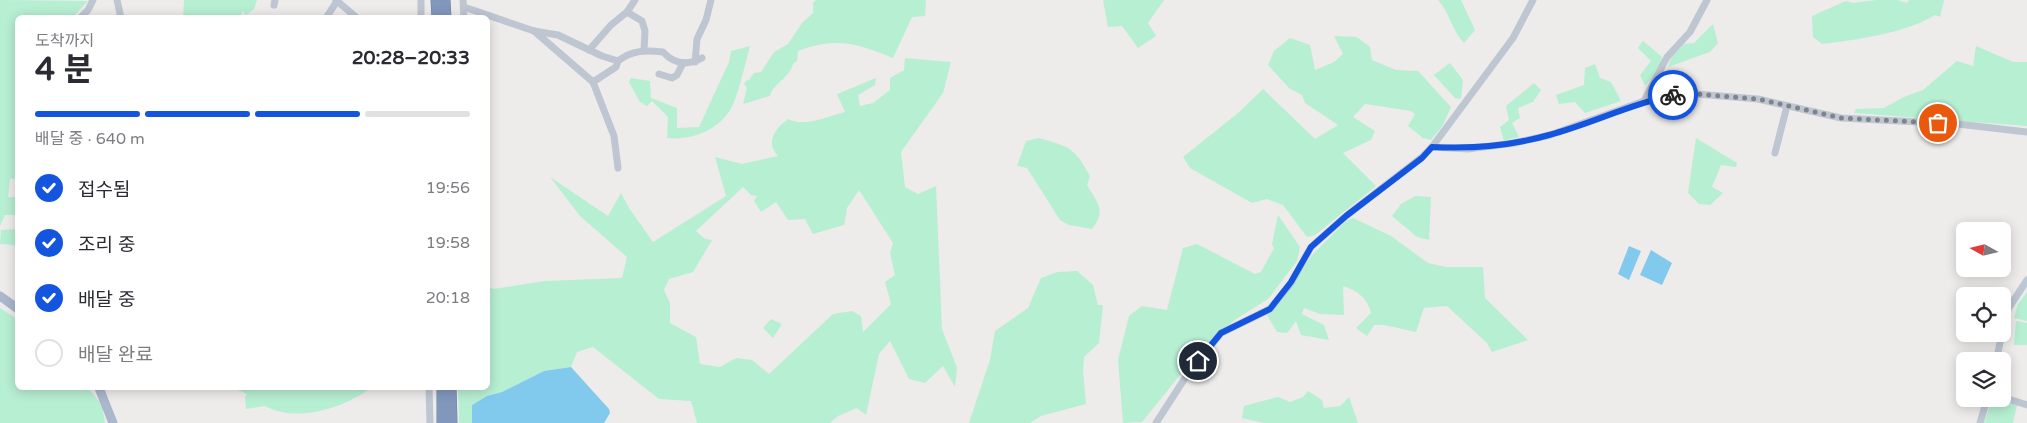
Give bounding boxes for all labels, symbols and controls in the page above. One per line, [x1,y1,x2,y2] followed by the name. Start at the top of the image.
[35,31,94,51] text: 도착까지
[352,47,470,69] text: 20:28–20:33
[35,51,93,89] text: 4 분
[1648,70,1698,120] courier
[1659,81,1687,109] icon: bike
[1917,102,1959,144] pin
[1924,109,1952,137] icon: bag
[35,129,145,149] text: 배달 중 · 640 m
[35,174,63,202] icon: check
[426,178,470,198] text: 19:56
[78,179,130,201] text: 접수됨
[1956,222,2011,278] north arrow
[1956,222,2011,407] map controls
[35,229,63,257] icon: check
[426,233,470,253] text: 19:58
[78,234,135,256] text: 조리 중
[35,284,63,312] icon: check
[1956,287,2011,342] button: locate
[426,288,470,308] text: 20:18
[78,289,135,311] text: 배달 중
[1177,340,1219,382] pin
[78,344,153,366] text: 배달 완료
[1184,347,1212,375] icon: home
[1956,352,2011,407] button: layers

